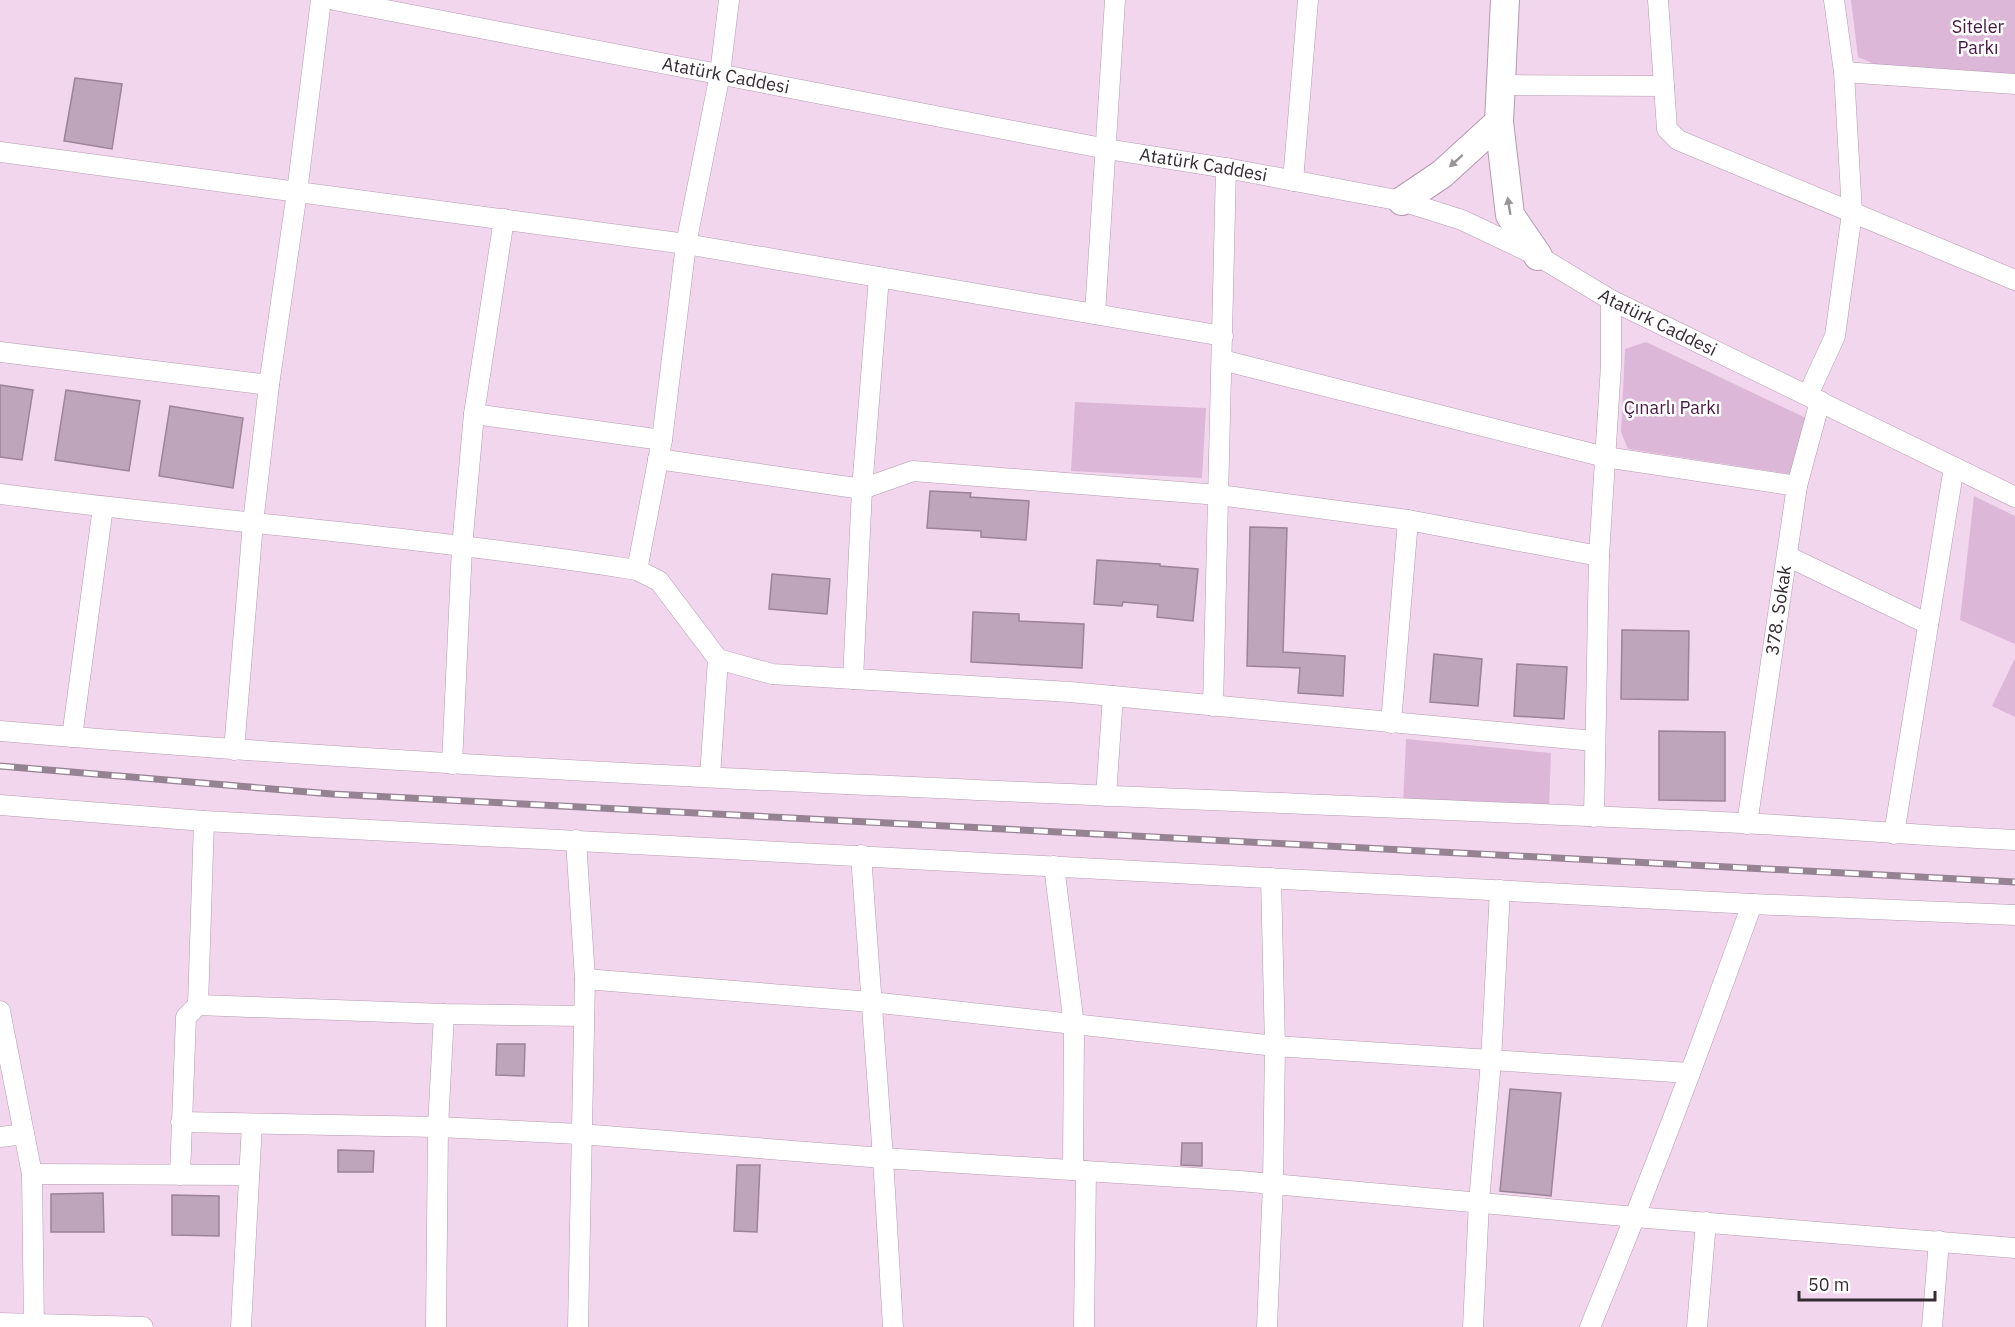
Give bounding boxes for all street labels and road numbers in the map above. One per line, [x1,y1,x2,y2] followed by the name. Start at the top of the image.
[660,52,792,99] street label: Atatürk Caddesi
[1138,142,1269,187] street label: Atatürk Caddesi
[1594,283,1721,361] street label: Atatürk Caddesi
[1760,563,1796,657] street label: 378. Sokak

